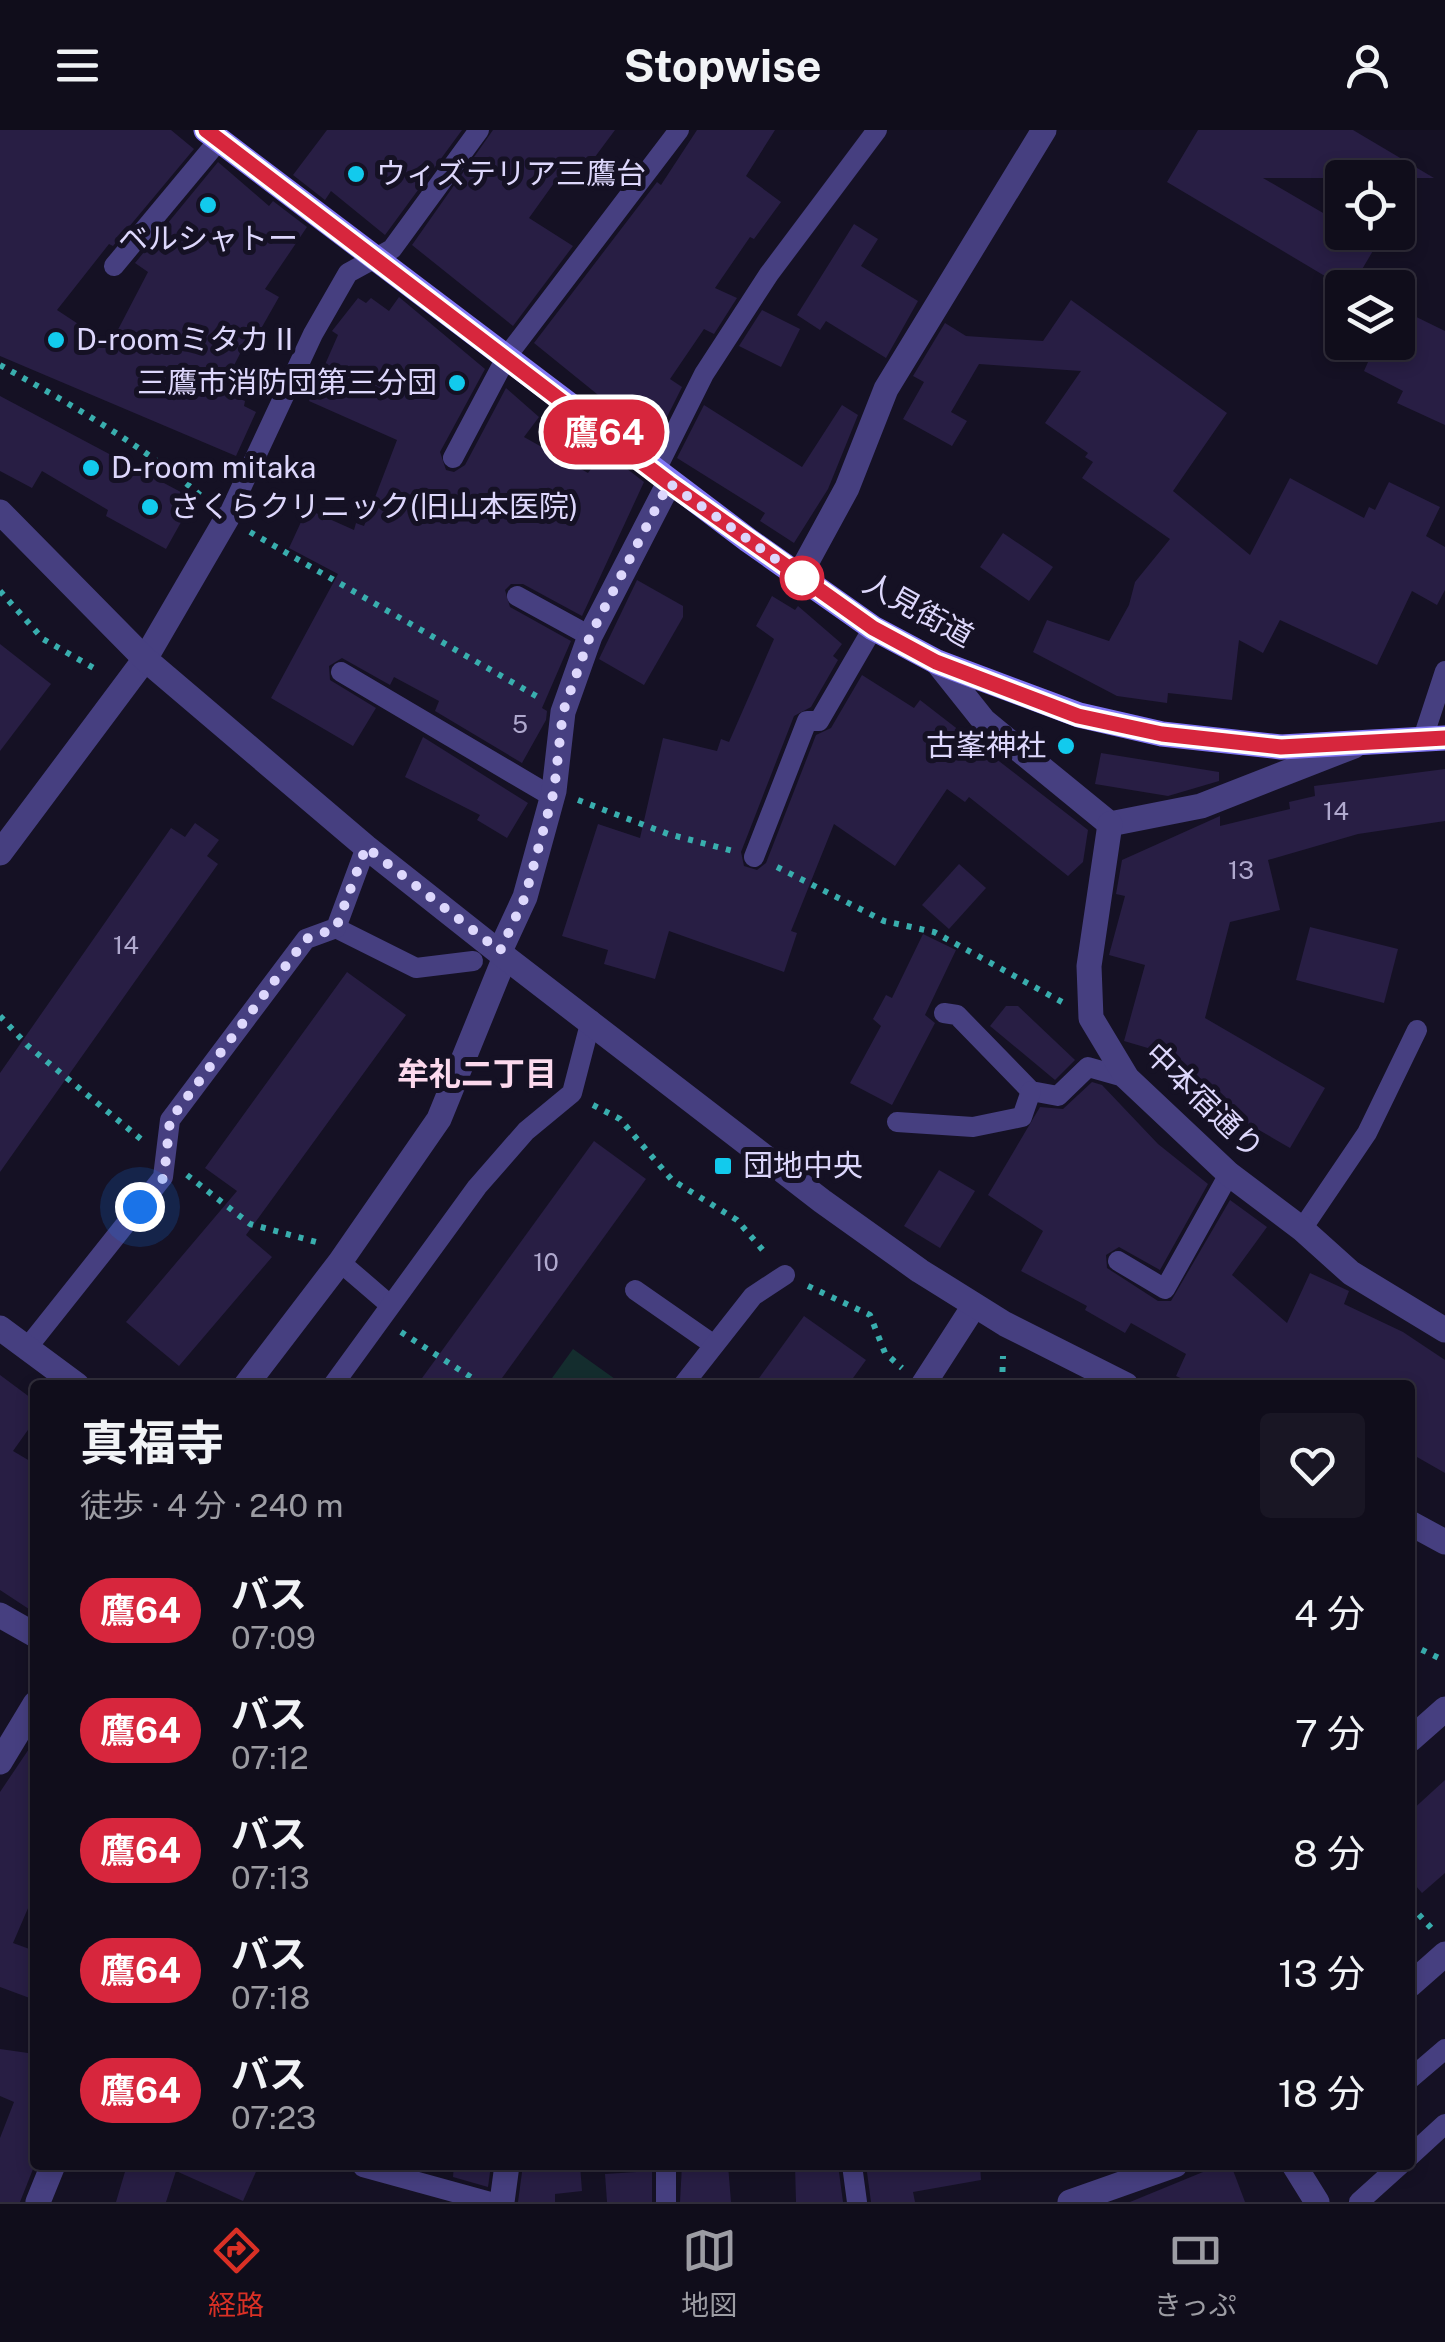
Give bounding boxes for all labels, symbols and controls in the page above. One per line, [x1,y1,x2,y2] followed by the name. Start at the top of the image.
[50,38,105,93] icon: menu
[1340,38,1395,93] icon: person
[623,39,822,92] text: Stopwise
[376,155,646,191] place label: ウィズテリア三鷹台
[1325,160,1415,360] map controls
[1325,160,1415,250] button: locate
[345,163,367,185] marker: ウィズテリア三鷹台
[197,194,219,216] marker: ベルシャトー
[118,220,298,256] place label: ベルシャトー
[1325,270,1415,360] button: layers
[76,321,300,357] place label: D-roomミタカⅡ
[45,329,67,351] marker: D-roomミタカⅡ
[137,364,437,400] place label: 三鷹市消防団第三分団
[446,372,468,394] marker: 三鷹市消防団第三分団
[546,400,662,464] line badge: 鷹64
[564,412,644,453] text: 鷹64
[111,449,316,485] place label: D-room mitaka
[80,457,102,479] marker: D-room mitaka
[170,488,578,524] place label: さくらクリニック(旧山本医院)
[139,496,161,518] marker: さくらクリニック(旧山本医院)
[781,557,823,599] unlabelled marker
[857,564,980,654] street label: 人見街道
[512,709,528,739] house number: 5
[926,727,1046,763] place label: 古峯神社
[1055,735,1077,757] marker: 古峯神社
[1323,796,1349,826] house number: 14
[1228,855,1254,885] house number: 13
[113,930,139,960] house number: 14
[1138,1035,1271,1165] street label: 中本宿通り
[397,1055,557,1092] district label: 牟礼二丁目
[743,1147,863,1183] place label: 団地中央
[712,1155,734,1177] marker: 団地中央
[115,1182,165,1232] your location
[533,1247,559,1277] house number: 10
[1260,1413,1365,1518] button: heart
[80,1414,224,1471] text: 真福寺
[80,1487,344,1524] text: 徒歩 · 4 分 · 240 m
[231,1572,307,1617] text: バス
[100,1590,181,1631] text: 鷹64
[1294,1591,1365,1636] text: 4 分
[231,1619,316,1656] text: 07:09
[231,1692,307,1737] text: バス
[100,1710,181,1751] text: 鷹64
[1295,1711,1365,1756] text: 7 分
[231,1739,309,1776] text: 07:12
[231,1812,307,1857] text: バス
[100,1830,181,1871] text: 鷹64
[1293,1831,1365,1876] text: 8 分
[231,1859,310,1896] text: 07:13
[231,1932,307,1977] text: バス
[100,1950,181,1991] text: 鷹64
[1278,1951,1365,1996] text: 13 分
[231,1979,310,2016] text: 07:18
[231,2052,307,2097] text: バス
[100,2070,181,2111] text: 鷹64
[1278,2071,1365,2116] text: 18 分
[231,2099,316,2136] text: 07:23
[208,2223,264,2323] tab: 経路
[681,2223,737,2323] tab: 地図
[1154,2223,1237,2323] tab: きっぷ

